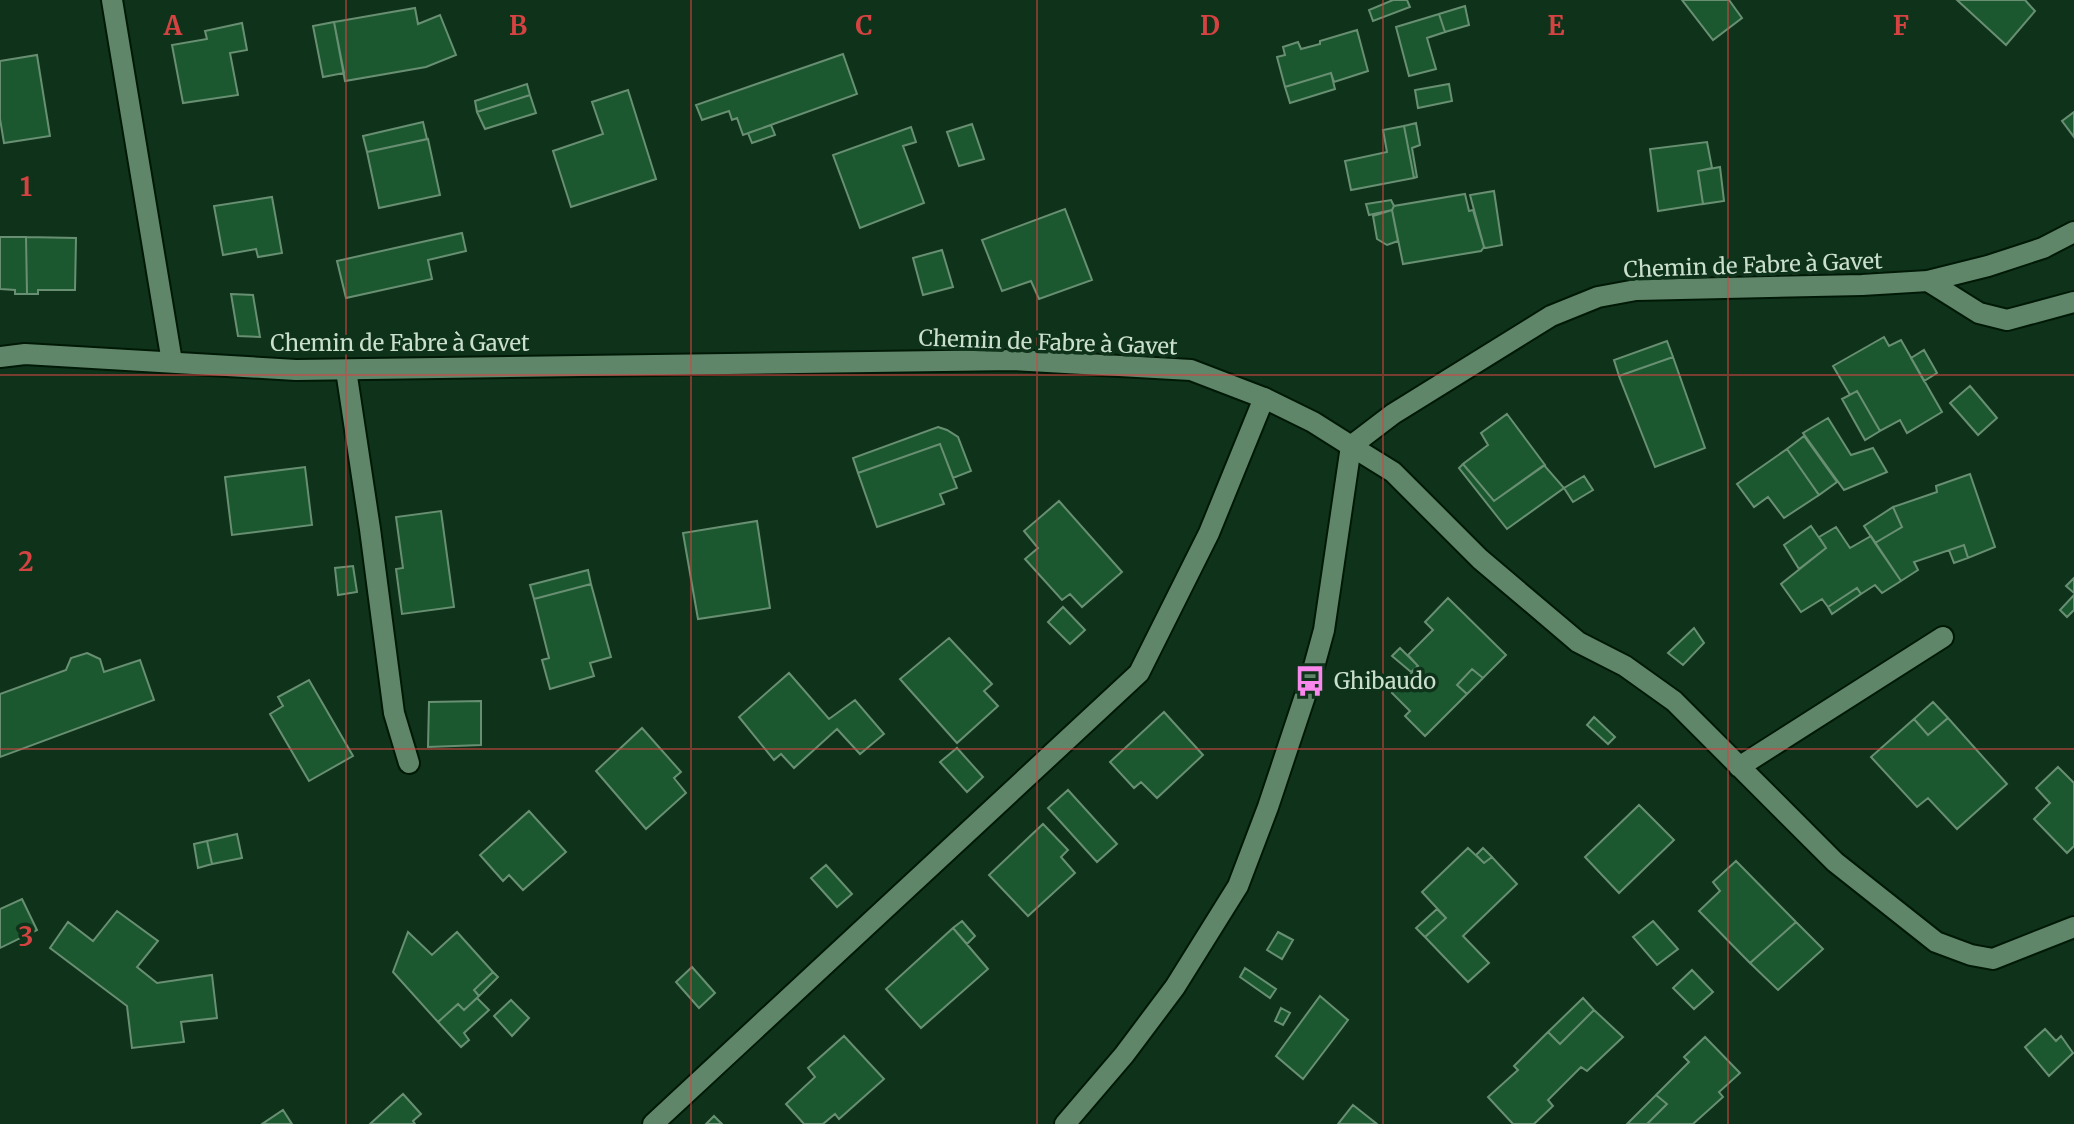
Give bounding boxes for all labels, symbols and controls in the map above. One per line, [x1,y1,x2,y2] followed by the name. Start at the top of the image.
[163,9,183,42] text: A
[509,9,527,42] text: B
[855,9,873,42] text: C
[1200,9,1220,42] text: D
[1548,9,1565,42] text: E
[1893,9,1909,42] text: F
[20,170,32,203] text: 1
[1623,246,1884,284] street label: Chemin de Fabre à Gavet
[918,323,1179,361] street label: Chemin de Fabre à Gavet
[270,329,530,357] street label: Chemin de Fabre à Gavet
[18,545,34,578] text: 2
[1293,664,1327,698] bus stop icon: Ghibaudo
[1334,667,1436,695] place label: Ghibaudo
[19,920,33,953] text: 3

